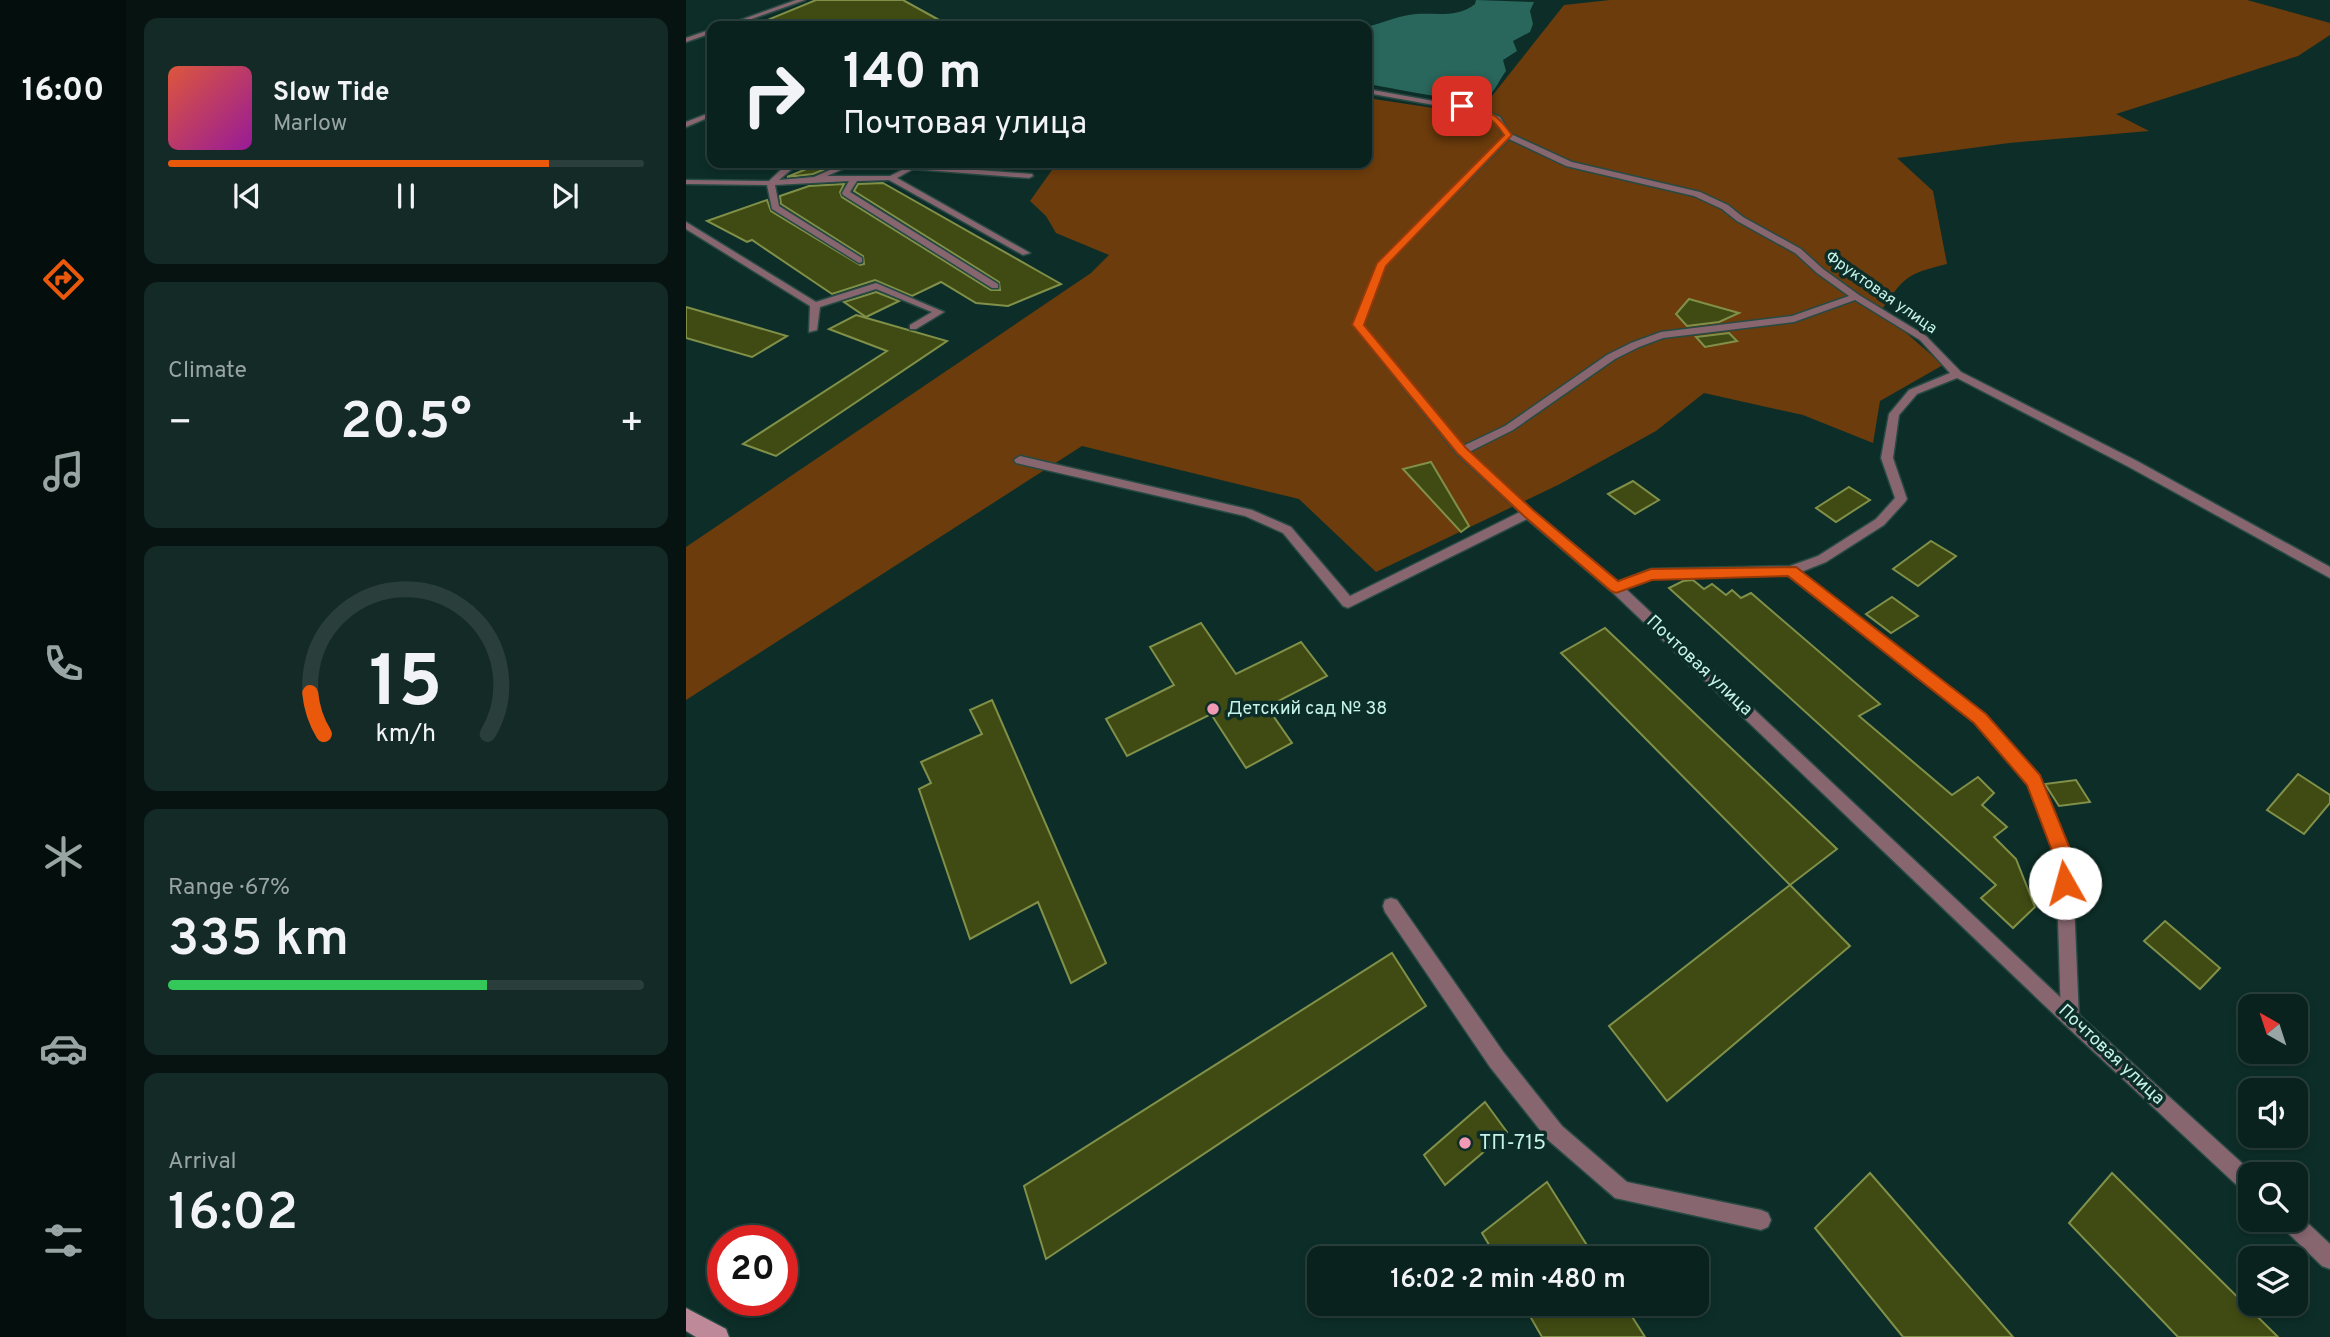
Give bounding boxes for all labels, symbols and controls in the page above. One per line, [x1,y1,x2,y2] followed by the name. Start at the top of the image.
[843,44,982,106] text: 140 m
[728,49,819,140] icon: right
[22,72,104,112] text: 16:00
[1432,76,1492,136] pin
[273,77,390,110] text: Slow Tide
[1443,87,1481,125] icon: arrive
[843,105,1087,145] text: Почтовая улица
[273,110,347,139] text: Marlow
[228,177,266,215] icon: previous
[387,177,425,215] icon: pause
[546,177,584,215] icon: next
[1821,247,1941,339] street label: Фруктовая улица
[39,255,88,304] icon: directions
[168,357,247,386] text: Climate
[340,391,472,457] text: 20.5°
[168,400,193,449] text: −
[619,400,644,449] text: +
[39,447,88,496] icon: music
[1641,611,1757,721] street label: Почтовая улица
[39,639,88,688] icon: phone
[369,641,443,733] text: 15
[1227,698,1387,721] place label: Детский сад № 38
[1205,701,1221,717] marker: Детский сад № 38
[376,719,436,751] text: km/h
[39,832,88,881] icon: climate
[2028,846,2102,920] position arrow
[168,874,290,903] text: Range · 67%
[168,908,349,974] text: 335 km
[2238,994,2308,1064] north arrow
[2238,994,2308,1316] map controls
[2053,1000,2169,1110] street label: Почтовая улица
[39,1024,88,1073] icon: car
[2238,1078,2308,1148] button: sound
[1479,1130,1546,1157] place label: ТП-715
[1457,1135,1473,1151] marker: ТП-715
[168,1148,237,1177] text: Arrival
[2238,1162,2308,1232] button: search
[168,1182,298,1248] text: 16:02
[39,1216,88,1265] icon: filters
[707,1225,798,1316] speed limit sign: 20
[2238,1246,2308,1316] button: layers
[1390,1264,1626,1297] text: 16:02 · 2 min · 480 m

